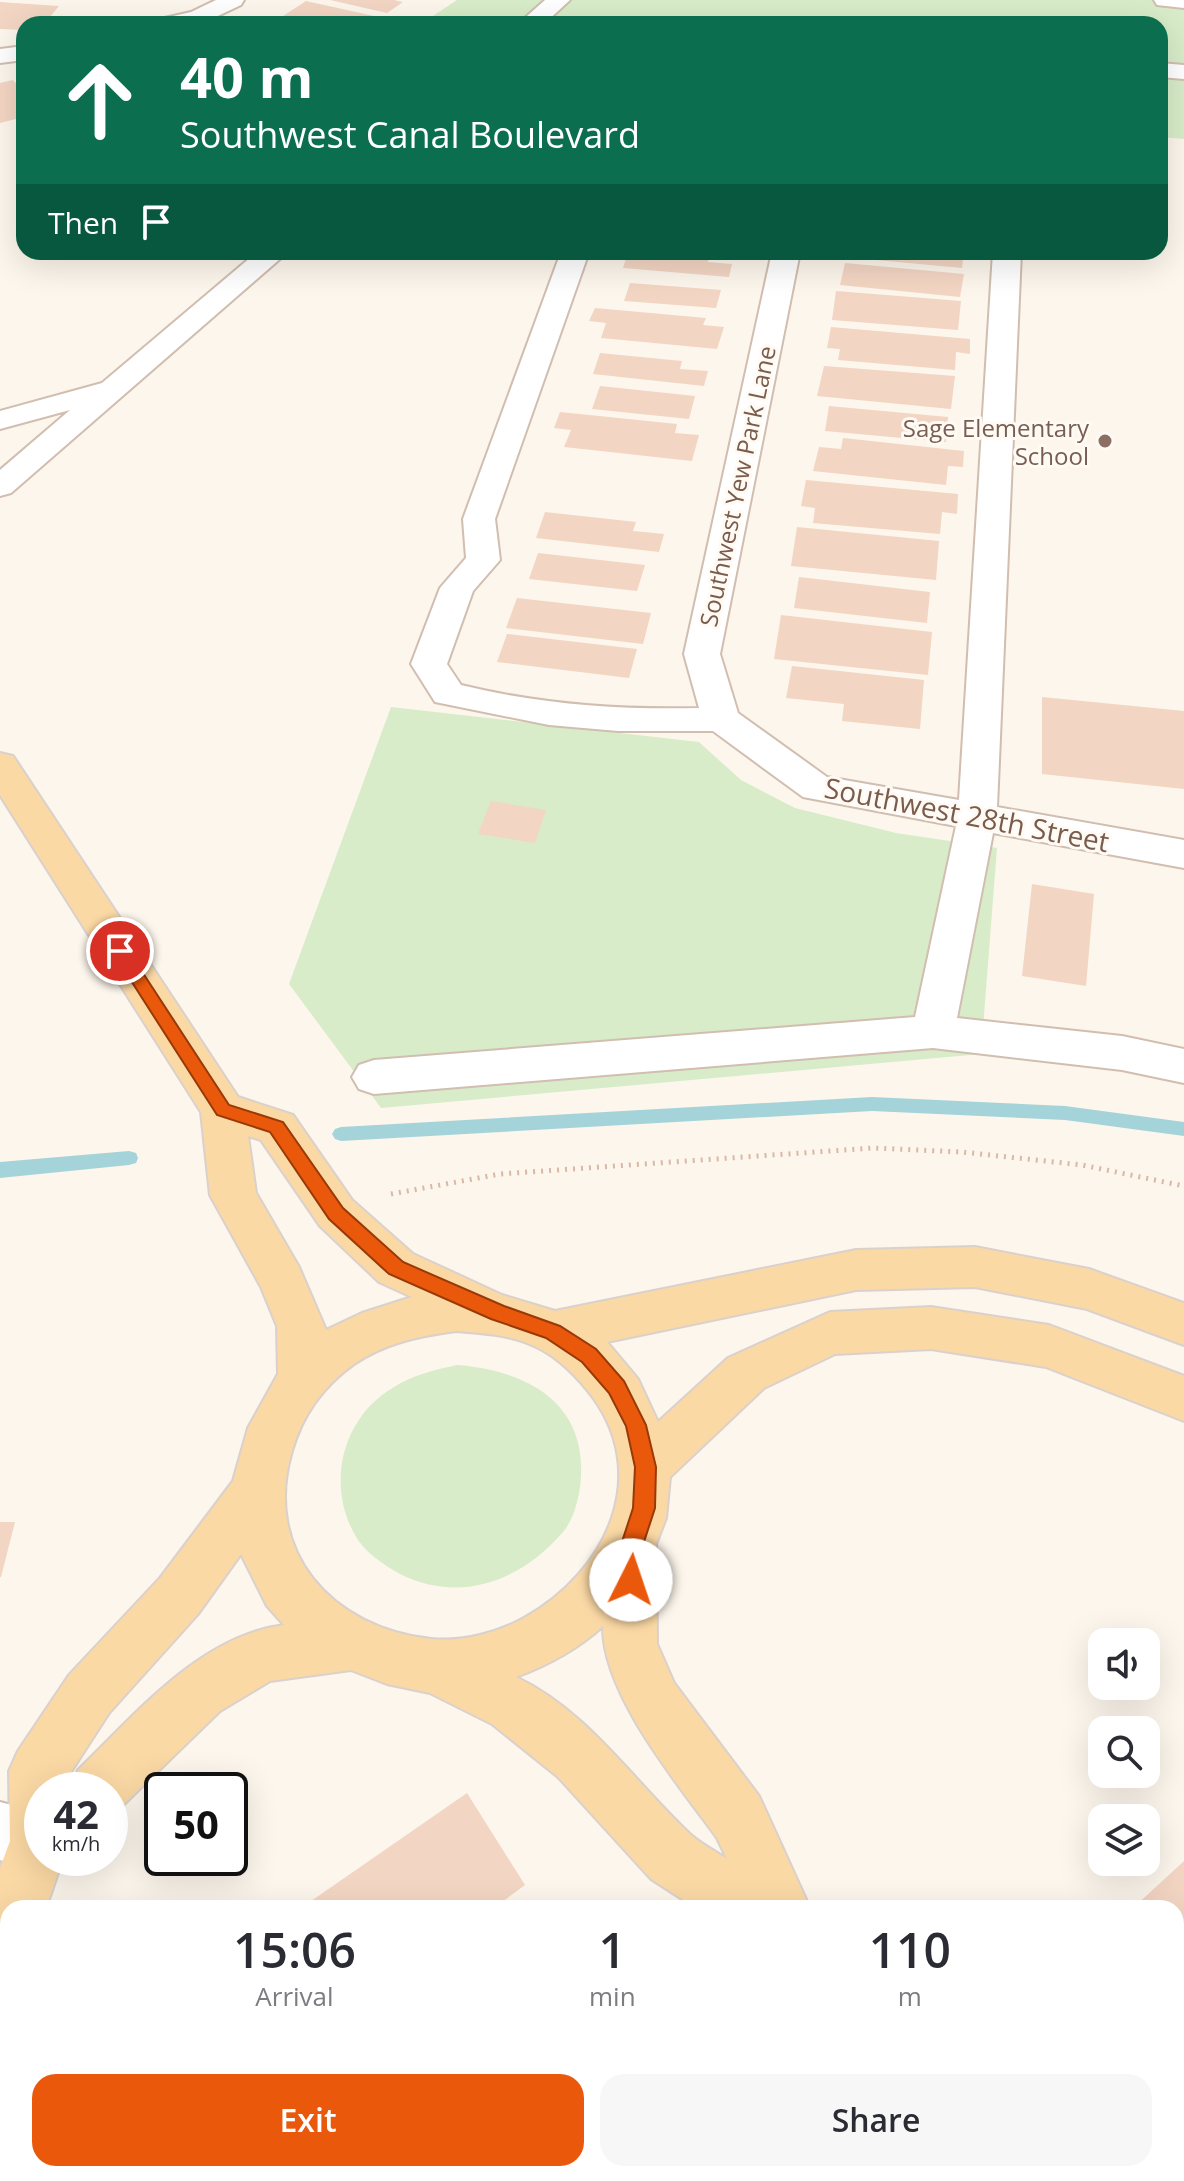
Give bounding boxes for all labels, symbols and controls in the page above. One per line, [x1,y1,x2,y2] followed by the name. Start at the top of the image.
[180,38,314,114] text: 40 m
[48,48,152,152] icon: ahead
[180,110,640,159] text: Southwest Canal Boulevard
[134,200,178,244] icon: arrive
[48,202,118,243] text: Then
[691,343,783,629] street label: Southwest Yew Park Lane
[903,411,1090,472] place label: Sage Elementary School
[1096,432,1114,450] marker: Sage Elementary School
[821,768,1113,860] street label: Southwest 28th Street
[86,917,154,985] pin
[98,929,142,973] icon: arrive
[589,1538,673,1622] position arrow
[1088,1628,1160,1876] map controls
[1088,1628,1160,1700] button: sound
[1088,1716,1160,1788] button: search
[144,1772,248,1876] speed limit sign: 50
[53,1786,99,1841] text: 42
[1088,1804,1160,1876] button: layers
[52,1830,100,1857] text: km/h
[233,1917,356,1982] text: 15:06
[599,1917,626,1982] text: 1
[869,1917,951,1982] text: 110
[255,1978,334,2014] text: Arrival
[589,1978,636,2014] text: min
[898,1978,922,2014] text: m
[32,2074,584,2166] button: Exit
[600,2074,1152,2166] button: Share

